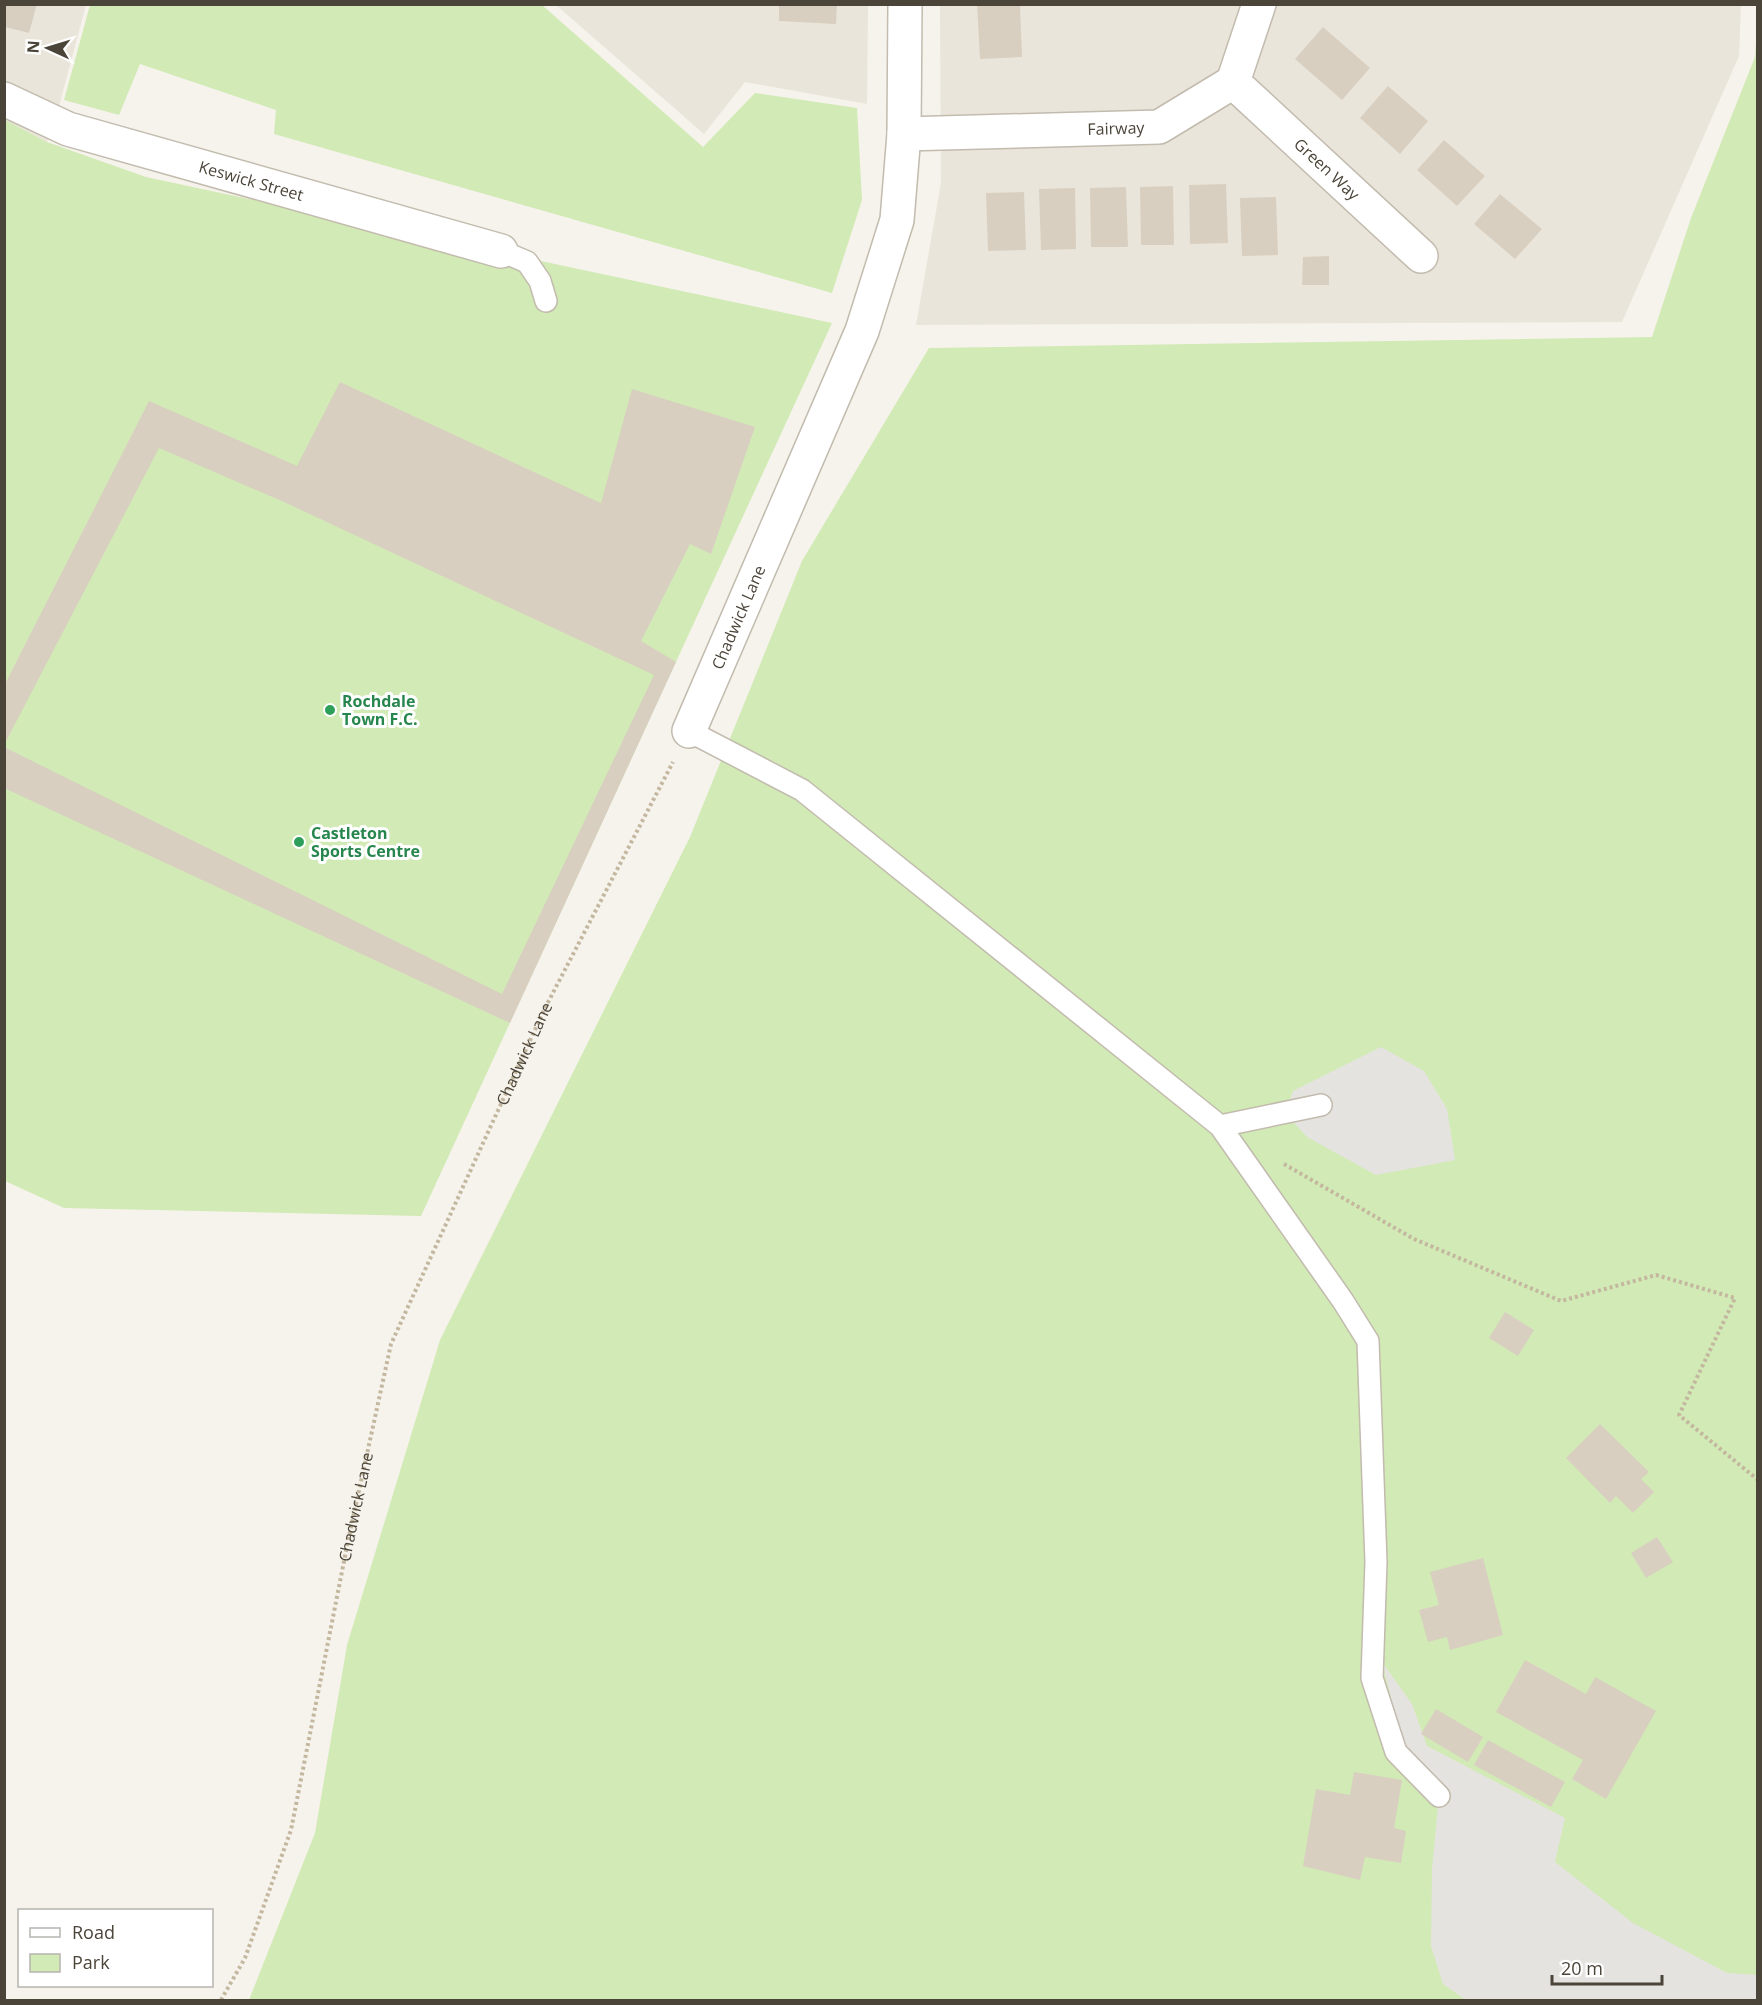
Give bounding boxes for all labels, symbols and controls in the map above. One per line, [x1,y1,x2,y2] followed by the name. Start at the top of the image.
[18,18,78,78] north arrow
[22,40,44,54] text: N
[1087,116,1146,140] street label: Fairway
[1289,133,1365,205] street label: Green Way
[196,155,306,206] street label: Keswick Street
[706,562,770,673] street label: Chadwick Lane
[342,690,418,730] place label: Rochdale Town F.C.
[323,703,337,717] marker: Rochdale Town F.C.
[311,822,420,862] place label: Castleton Sports Centre
[292,835,306,849] marker: Castleton Sports Centre
[491,998,557,1109] street label: Chadwick Lane
[333,1450,378,1563] street label: Chadwick Lane
[18,1909,213,1987] legend
[72,1920,115,1944] text: Road
[1552,1948,1662,1986] scale bar
[72,1950,110,1974] text: Park
[1561,1956,1603,1980] text: 20 m

